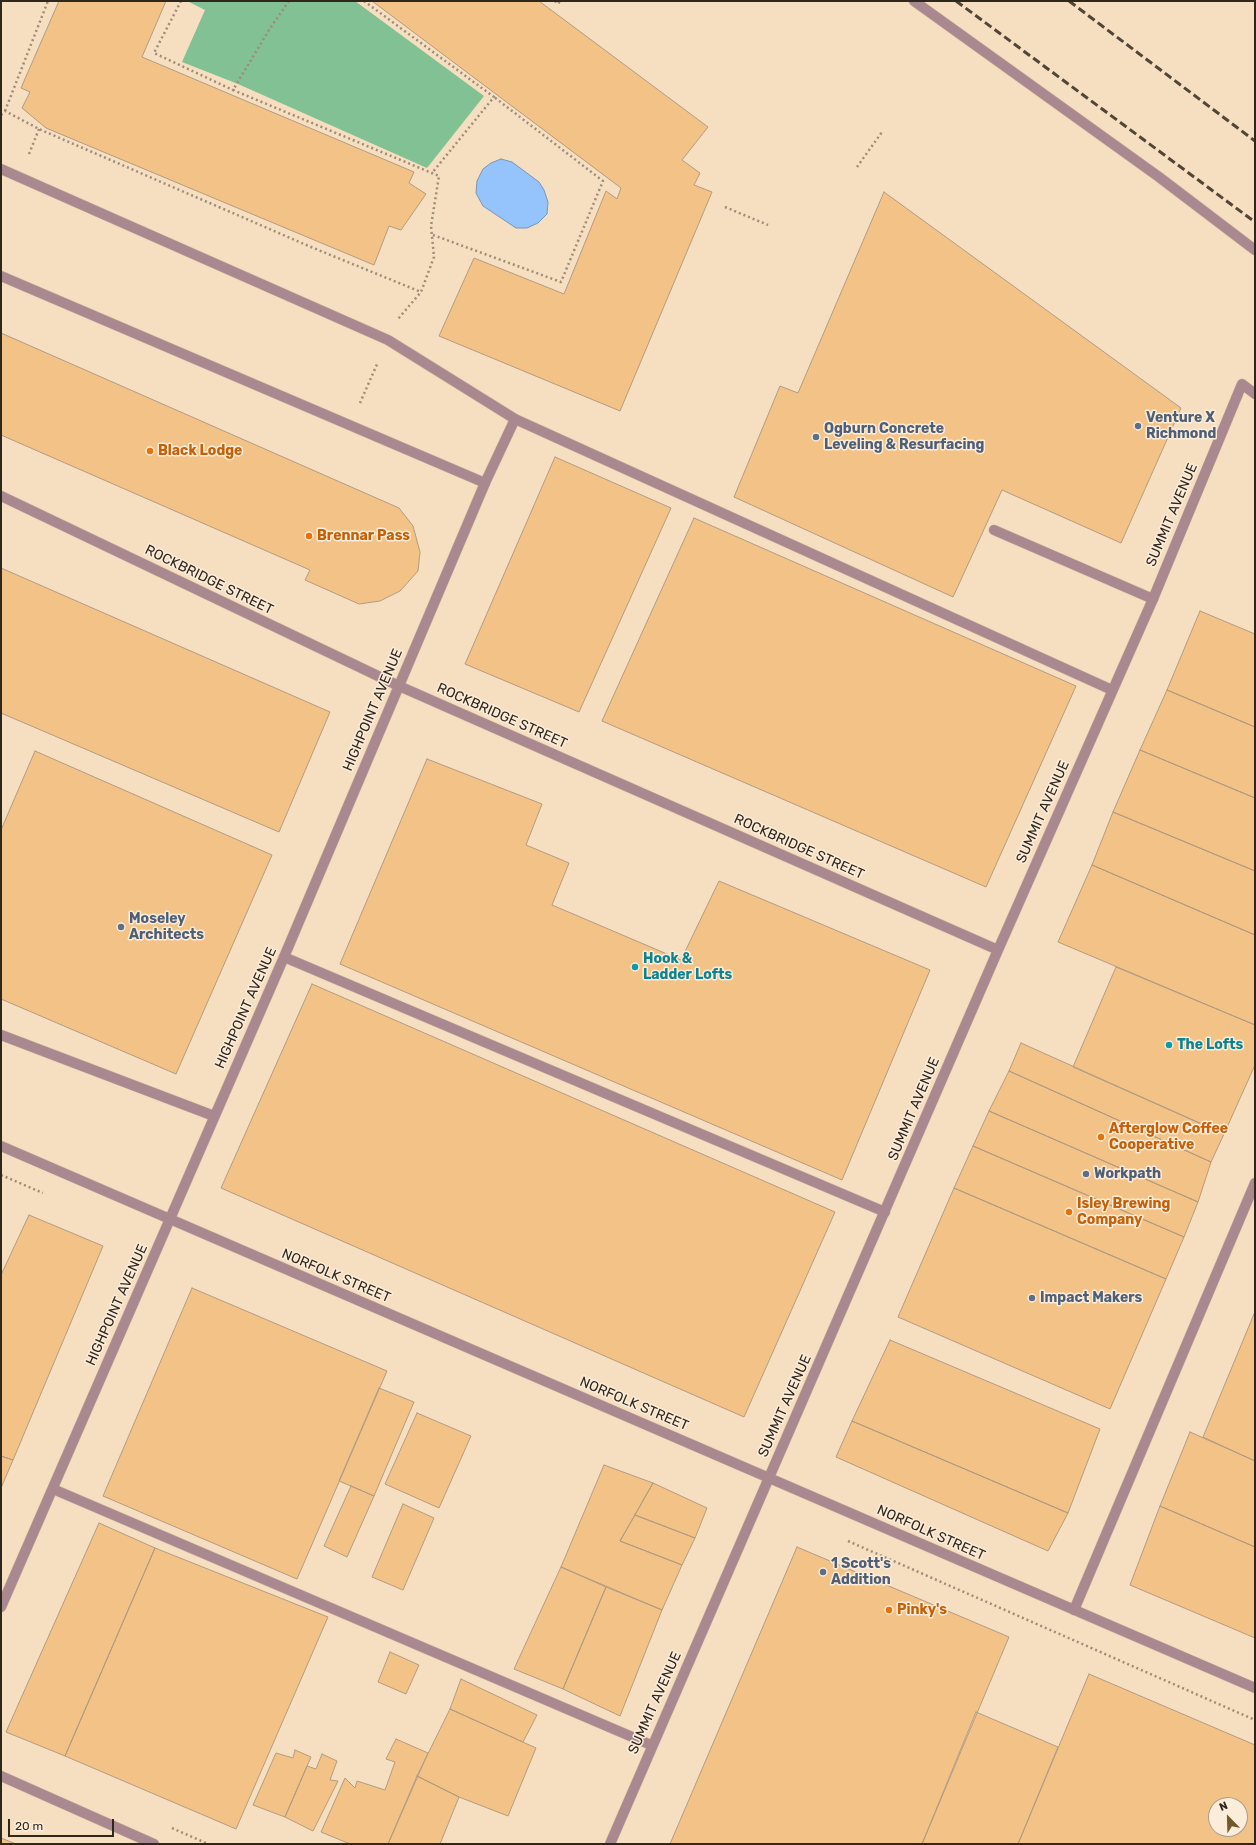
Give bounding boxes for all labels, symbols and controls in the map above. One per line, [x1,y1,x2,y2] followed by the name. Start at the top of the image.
[1146,410,1216,442] place label: Venture X Richmond
[824,421,984,454] place label: Ogburn Concrete Leveling & Resurfacing
[1133,421,1143,431] marker: Venture X Richmond
[811,432,821,442] marker: Ogburn Concrete Leveling & Resurfacing
[158,443,242,459] place label: Black Lodge
[145,446,155,456] marker: Black Lodge
[1143,461,1201,569] street label: SUMMIT AVENUE
[317,528,410,544] place label: Brennar Pass
[304,531,314,541] marker: Brennar Pass
[142,542,276,618] street label: ROCKBRIDGE STREET
[340,646,406,774] street label: HIGHPOINT AVENUE
[434,680,570,752] street label: ROCKBRIDGE STREET
[1013,758,1073,866] street label: SUMMIT AVENUE
[731,811,867,883] street label: ROCKBRIDGE STREET
[129,911,204,944] place label: Moseley Architects
[116,922,126,932] marker: Moseley Architects
[212,945,280,1071] street label: HIGHPOINT AVENUE
[643,951,732,984] place label: Hook & Ladder Lofts
[630,962,640,972] marker: Hook & Ladder Lofts
[1177,1037,1243,1053] place label: The Lofts
[1164,1040,1174,1050] marker: The Lofts
[885,1055,943,1163] street label: SUMMIT AVENUE
[1109,1121,1228,1154] place label: Afterglow Coffee Cooperative
[1096,1132,1106,1142] marker: Afterglow Coffee Cooperative
[1094,1166,1161,1182] place label: Workpath
[1081,1169,1091,1179] marker: Workpath
[1077,1196,1170,1228] place label: Isley Brewing Company
[1064,1207,1074,1217] marker: Isley Brewing Company
[83,1242,151,1368] street label: HIGHPOINT AVENUE
[279,1245,393,1307] street label: NORFOLK STREET
[1040,1290,1142,1306] place label: Impact Makers
[1027,1293,1037,1303] marker: Impact Makers
[755,1352,815,1460] street label: SUMMIT AVENUE
[577,1373,691,1435] street label: NORFOLK STREET
[874,1502,988,1564] street label: NORFOLK STREET
[831,1556,891,1588] place label: 1 Scott's Addition
[818,1567,828,1577] marker: 1 Scott's Addition
[897,1602,947,1618] place label: Pinky's
[884,1605,894,1615] marker: Pinky's
[625,1649,685,1757] street label: SUMMIT AVENUE
[1208,1797,1248,1837] north arrow
[1217,1799,1230,1814] text: N
[10,1811,116,1837] scale bar
[15,1819,43,1833] text: 20 m

